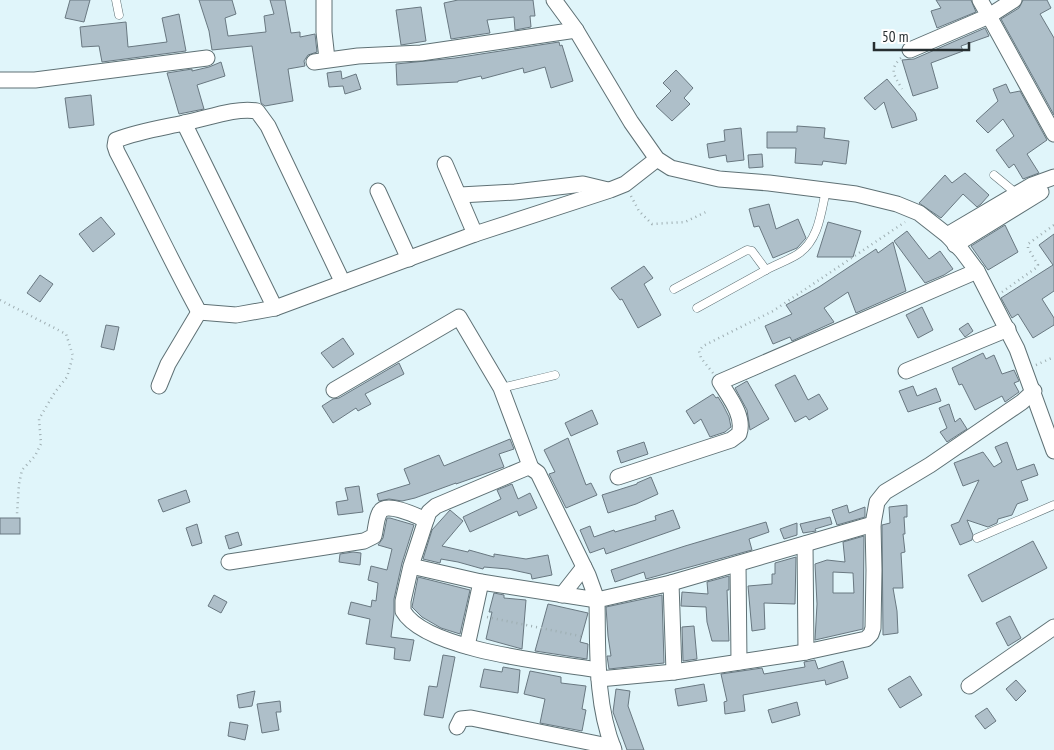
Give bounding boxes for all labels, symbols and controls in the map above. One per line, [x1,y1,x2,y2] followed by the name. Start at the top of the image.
[874,20,969,52] scale bar
[882,27,908,46] text: 50 m

